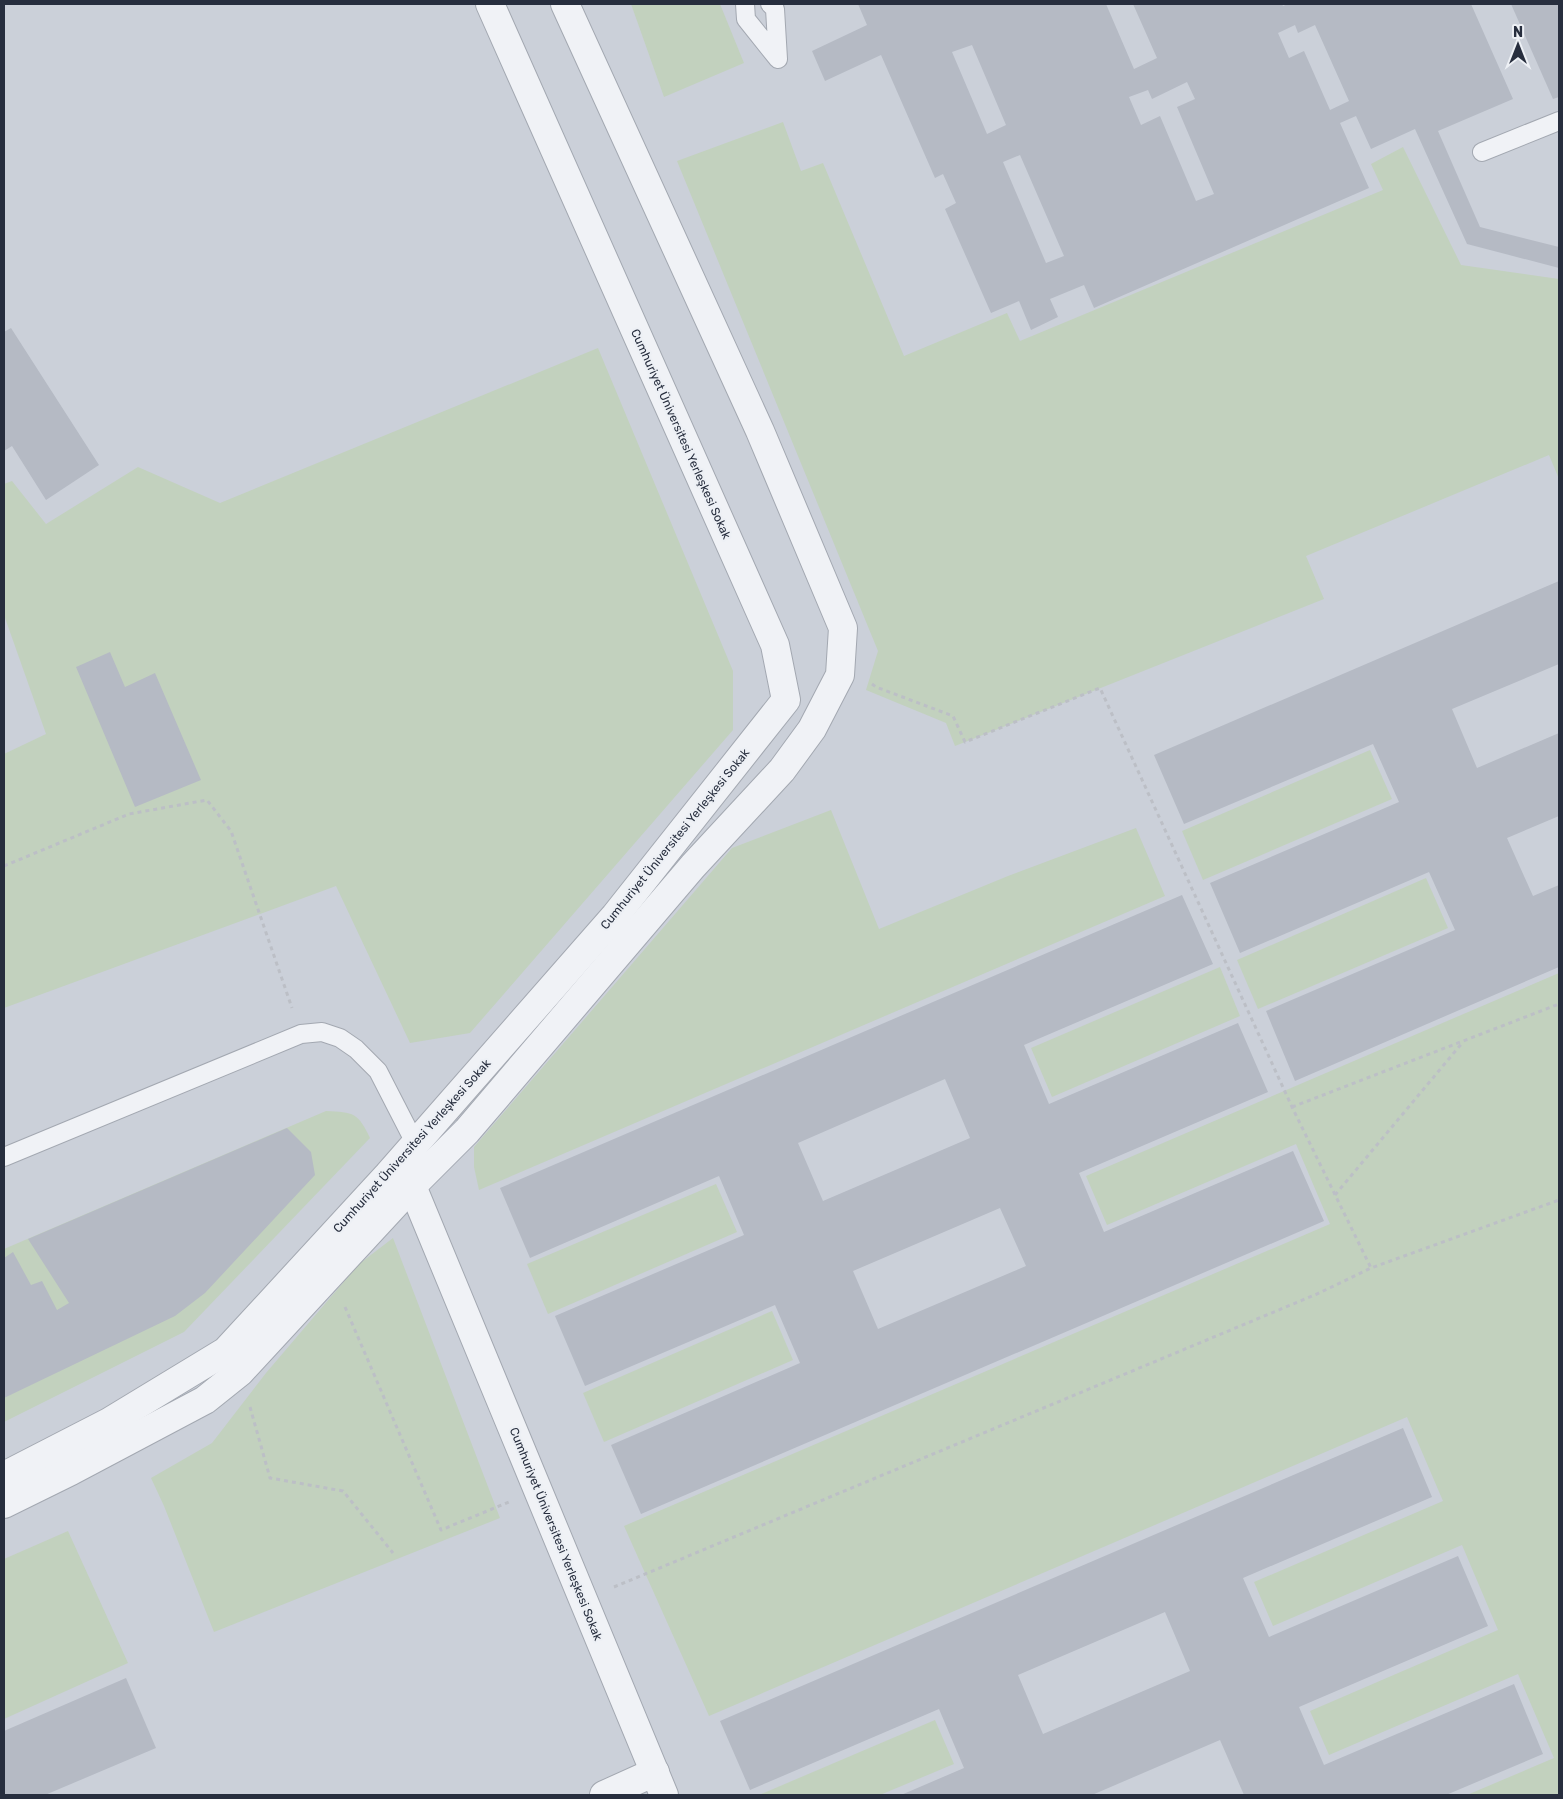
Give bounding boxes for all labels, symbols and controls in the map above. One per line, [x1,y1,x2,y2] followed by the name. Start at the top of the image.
[1493,20,1543,70] north arrow
[1513,24,1523,41] text: N
[628,327,734,542] street label: Cumhuriyet Üniversitesi Yerleşkesi Sokak
[598,745,753,932] street label: Cumhuriyet Üniversitesi Yerleşkesi Sokak
[330,1056,494,1236] street label: Cumhuriyet Üniversitesi Yerleşkesi Sokak
[507,1425,606,1643] street label: Cumhuriyet Üniversitesi Yerleşkesi Sokak

